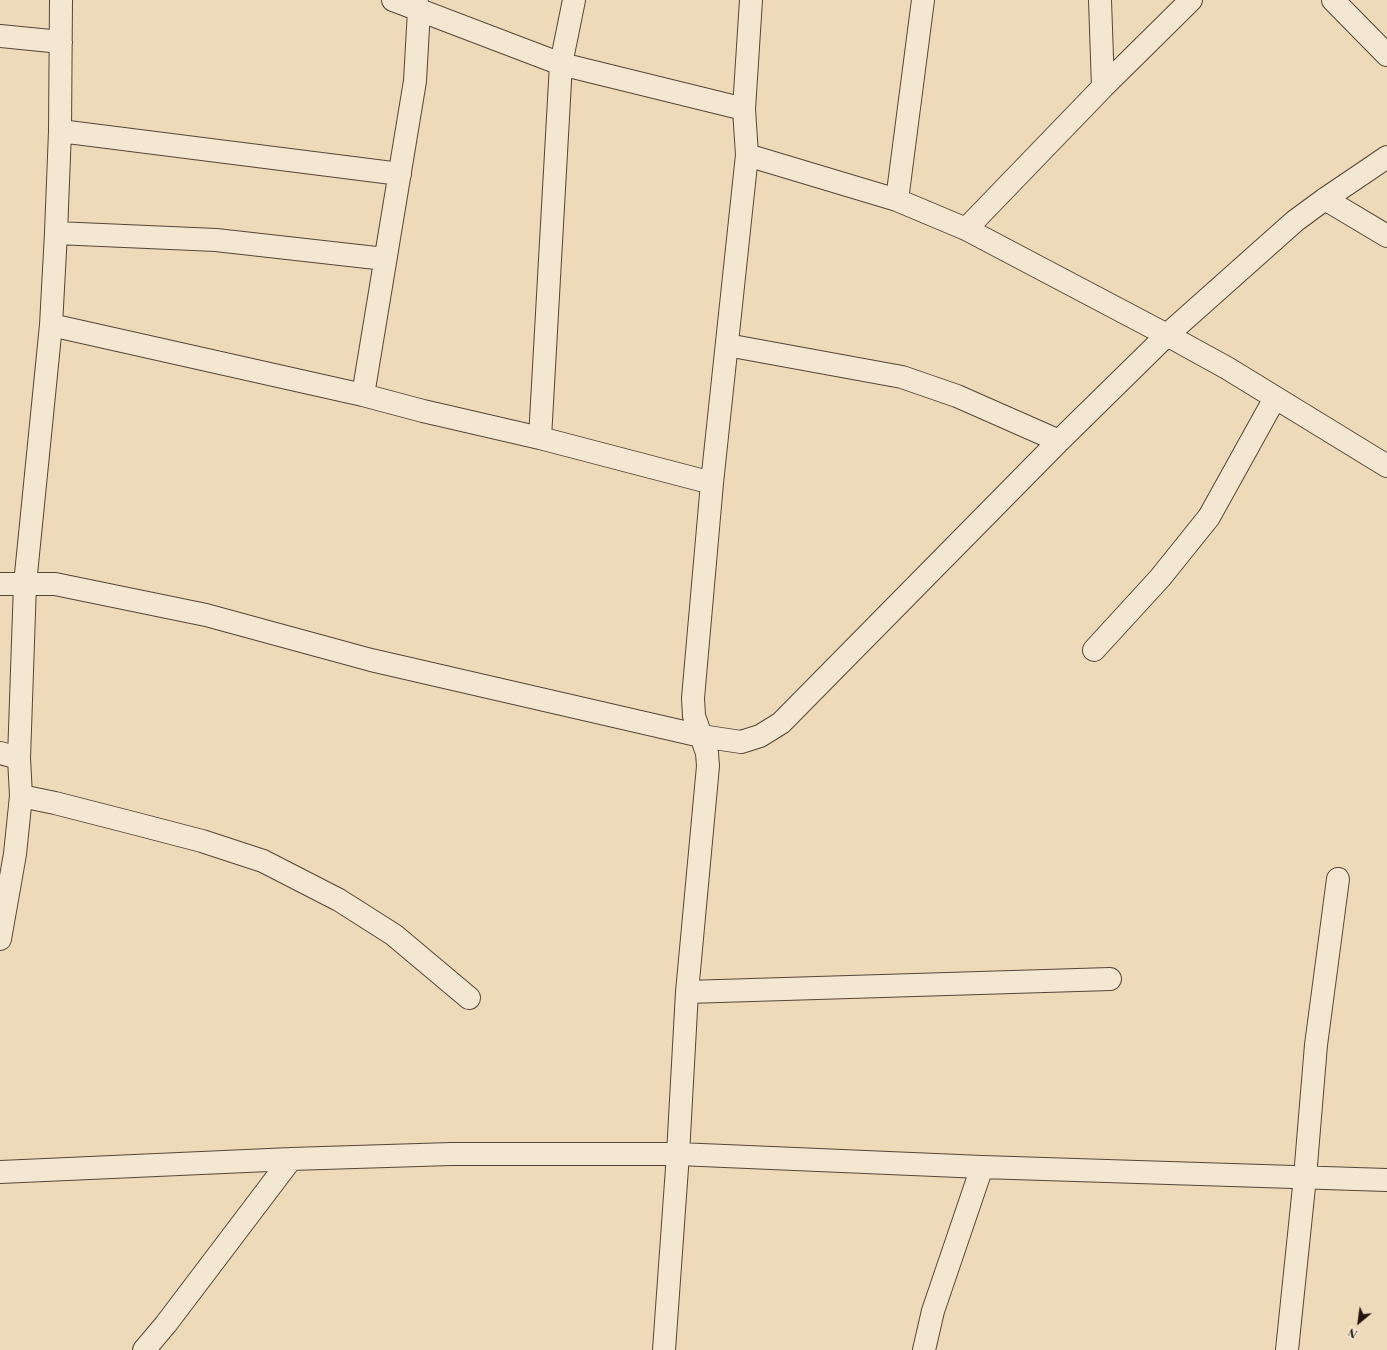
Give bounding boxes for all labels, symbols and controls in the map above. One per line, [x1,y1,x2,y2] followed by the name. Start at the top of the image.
[1339,1302,1379,1342] north arrow
[1346,1324,1360,1341] text: N

